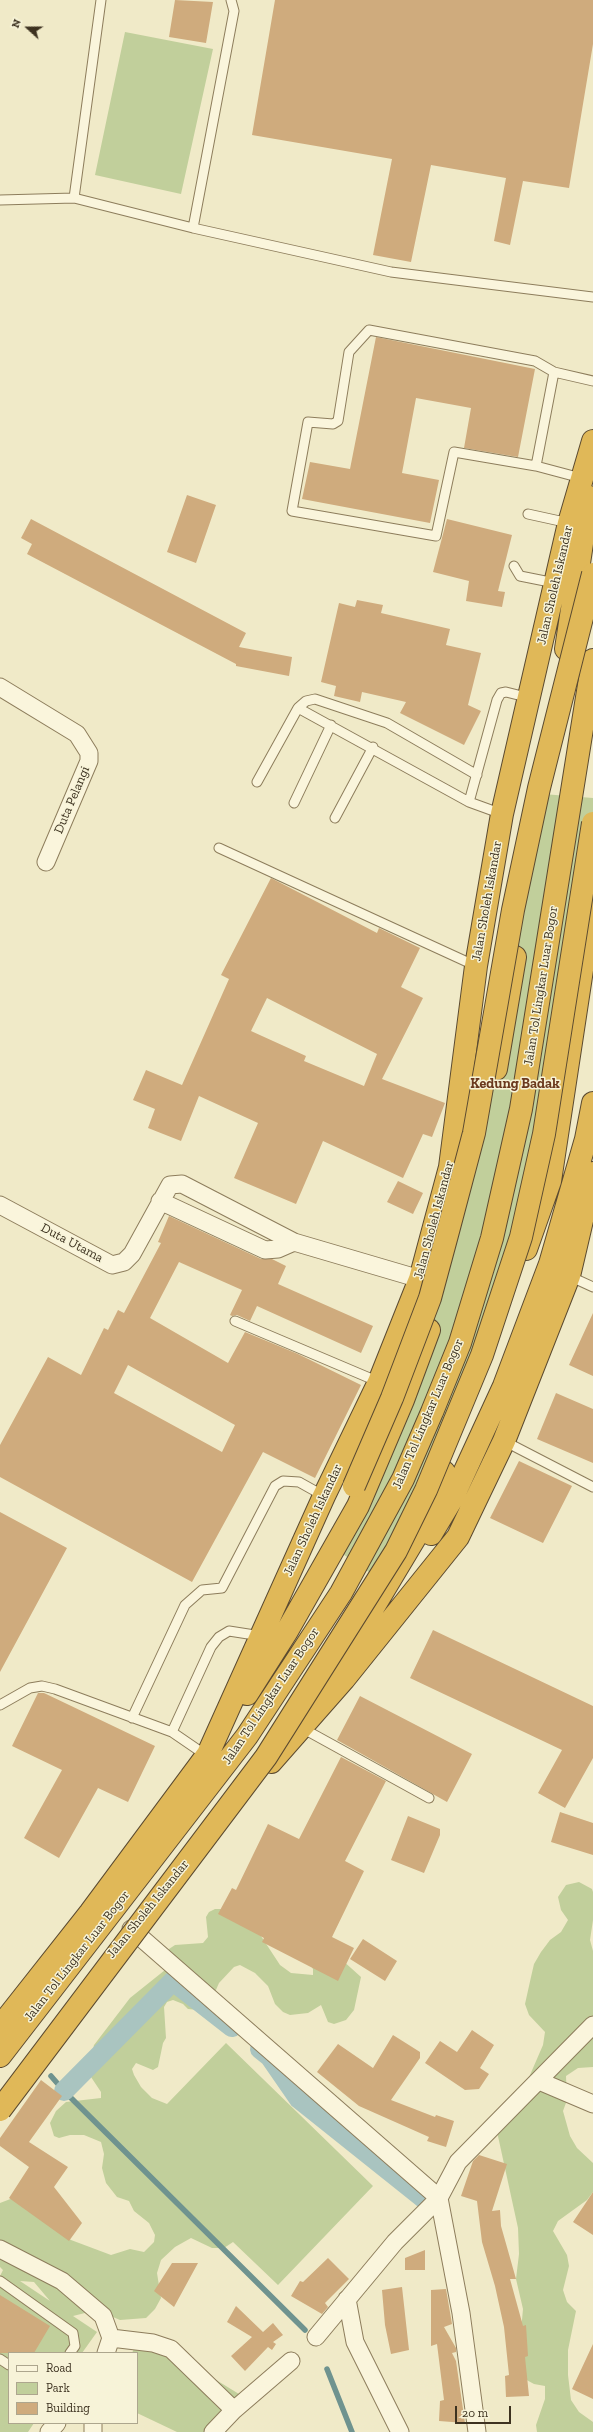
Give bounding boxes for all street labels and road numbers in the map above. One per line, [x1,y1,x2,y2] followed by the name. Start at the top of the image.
[534,524,576,646] street label: Jalan Sholeh Iskandar
[51,764,93,836] street label: Duta Pelangi
[469,840,505,962] street label: Jalan Sholeh Iskandar
[521,905,561,1067] street label: Jalan Tol Lingkar Luar Bogor
[411,1159,457,1281] street label: Jalan Sholeh Iskandar
[38,1220,106,1266] street label: Duta Utama
[389,1336,467,1492] street label: Jalan Tol Lingkar Luar Bogor
[280,1461,346,1579] street label: Jalan Sholeh Iskandar
[219,1625,323,1767] street label: Jalan Tol Lingkar Luar Bogor
[104,1857,192,1961] street label: Jalan Sholeh Iskandar
[21,1887,133,2025] street label: Jalan Tol Lingkar Luar Bogor

